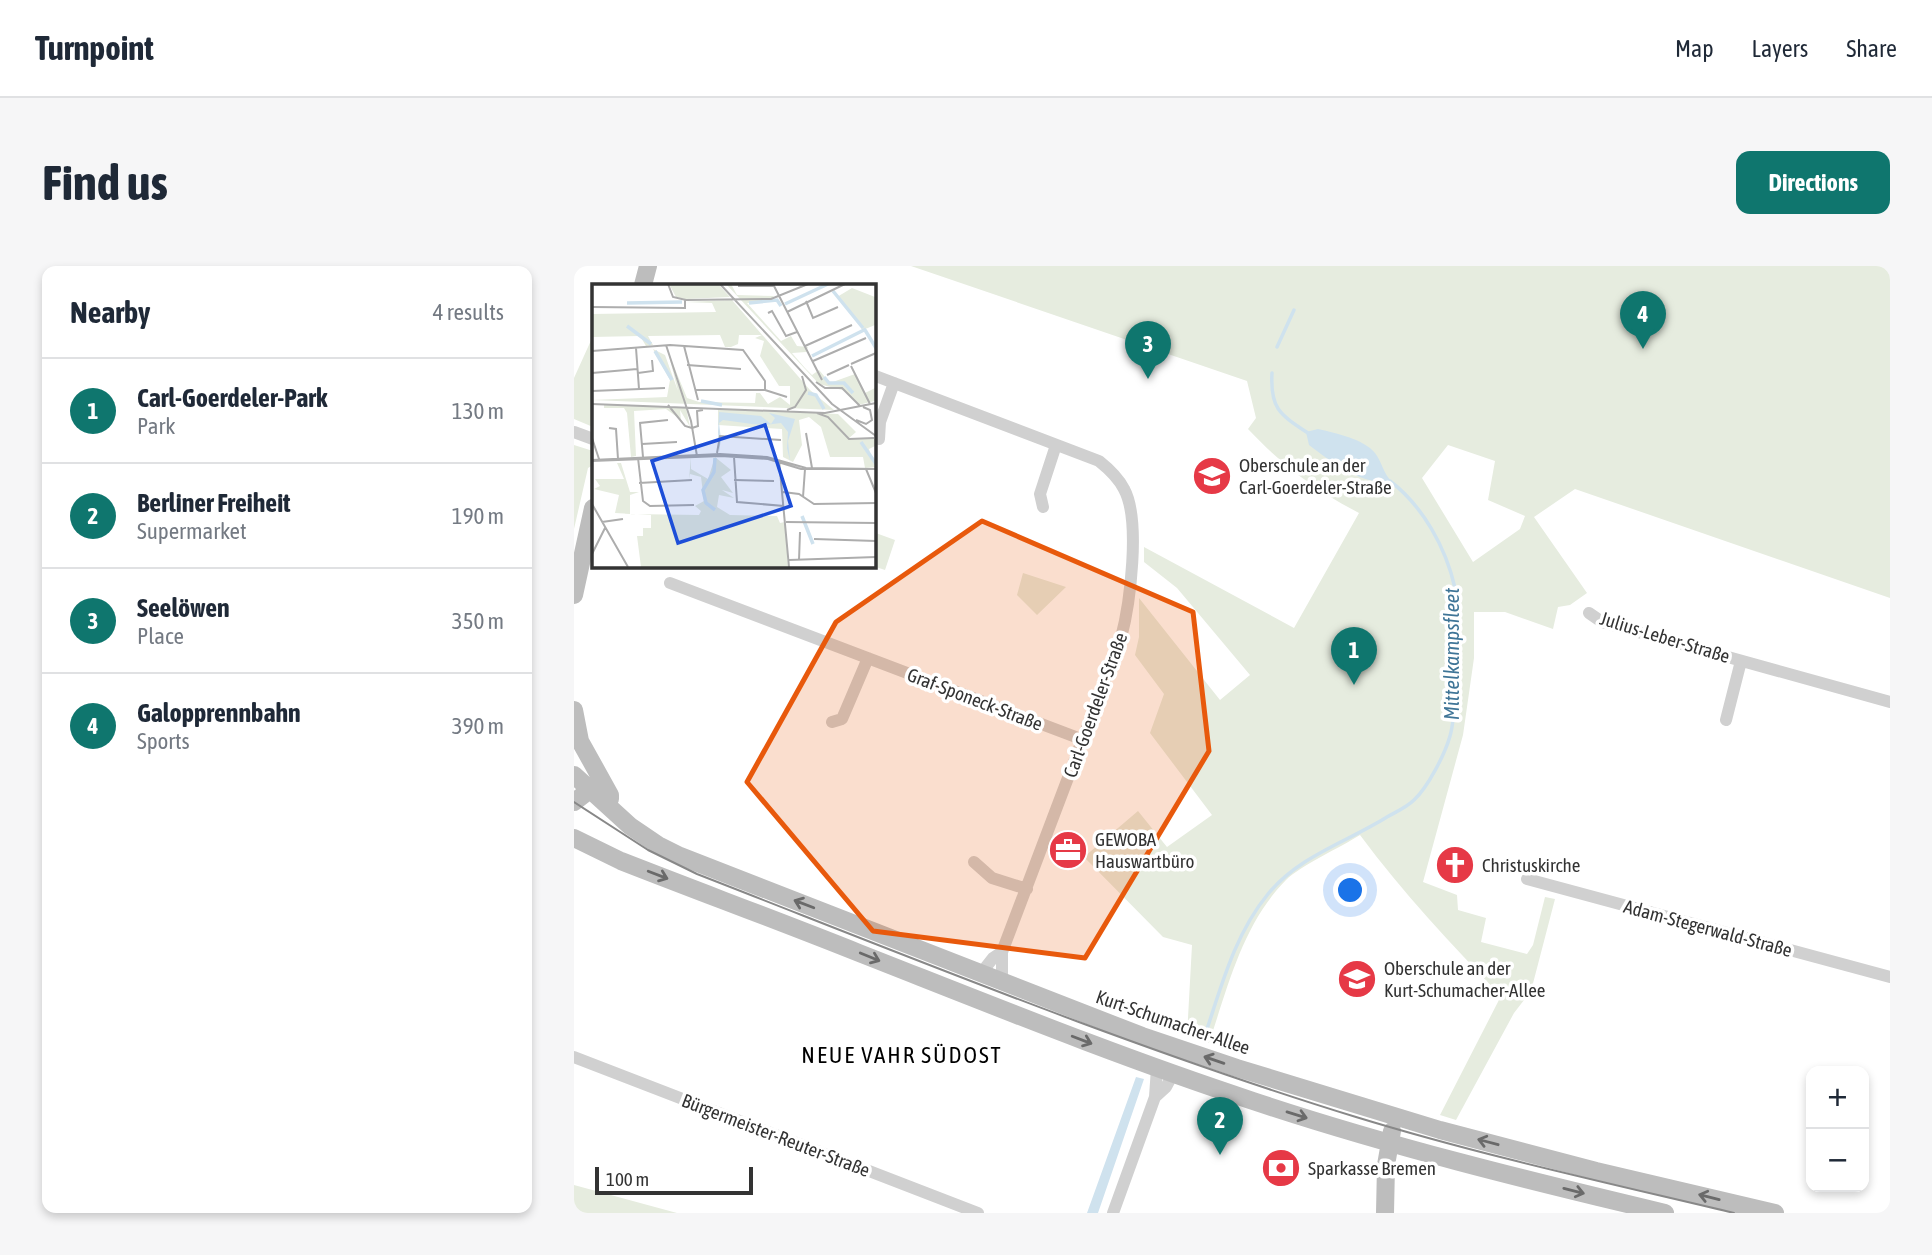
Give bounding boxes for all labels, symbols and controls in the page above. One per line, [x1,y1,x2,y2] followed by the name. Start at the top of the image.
[35,29,154,67] text: Turnpoint
[1675,35,1714,62] text: Map
[1752,35,1808,62] text: Layers
[1846,35,1897,62] text: Share
[1736,151,1890,214] button: Directions
[42,154,168,210] text: Find us
[592,284,875,567] inset map
[1620,291,1666,349] pin: 4
[70,295,150,329] text: Nearby
[433,299,504,325] text: 4 results
[1125,321,1171,379] pin: 3
[137,383,327,413] text: Carl-Goerdeler-Park
[88,398,98,424] text: 1
[452,398,504,424] text: 130 m
[137,413,175,439] text: Park
[1239,454,1392,498] place label: Oberschule an der Carl-Goerdeler-Straße
[1191,455,1233,497] school or university icon: Oberschule an der Carl-Goerdeler-Straße
[137,488,291,518] text: Berliner Freiheit
[88,503,98,529] text: 2
[452,503,504,529] text: 190 m
[137,518,247,544] text: Supermarket
[1439,588,1463,720] water label: Mittelkampsfleet
[137,593,230,623] text: Seelöwen
[1598,607,1732,667] street label: Julius-Leber-Straße
[88,608,98,634] text: 3
[452,608,504,634] text: 350 m
[137,623,184,649] text: Place
[1331,627,1377,685] pin: 1
[1059,630,1131,780] street label: Carl-Goerdeler-Straße
[904,663,1046,735] street label: Graf-Sponeck-Straße
[137,698,301,728] text: Galopprennbahn
[88,713,98,739] text: 4
[452,713,504,739] text: 390 m
[137,728,190,754] text: Sports
[1095,828,1194,872] place label: GEWOBA Hauswartbüro
[1047,829,1089,871] office icon: GEWOBA Hauswartbüro
[1434,844,1476,886] church icon: Christuskirche
[1482,854,1580,876] place label: Christuskirche
[647,870,669,883] one-way arrow
[1333,873,1367,907] your location
[1622,895,1794,961] street label: Adam-Stegerwald-Straße
[794,896,815,909] one-way arrow
[859,952,881,965] one-way arrow
[1384,957,1545,1001] place label: Oberschule an der Kurt-Schumacher-Allee
[1336,958,1378,1000] school or university icon: Oberschule an der Kurt-Schumacher-Allee
[1093,985,1253,1059] street label: Kurt-Schumacher-Allee
[1071,1035,1093,1048] one-way arrow
[801,1042,1003,1068] district label: NEUE VAHR SÜDOST
[1204,1053,1226,1065] one-way arrow
[1806,1066,1869,1192] map controls
[1806,1066,1869,1129] button: +
[679,1089,873,1181] street label: Bürgermeister-Reuter-Straße
[1197,1097,1243,1155] pin: 2
[1286,1110,1308,1123] one-way arrow
[1806,1129,1869,1192] button: −
[1477,1135,1500,1148] one-way arrow
[1260,1147,1302,1189] bank icon: Sparkasse Bremen
[1308,1157,1436,1179] place label: Sparkasse Bremen
[595,1164,752,1196] scale bar
[606,1168,649,1190] text: 100 m
[1562,1185,1585,1198] one-way arrow
[1698,1190,1721,1204] one-way arrow

